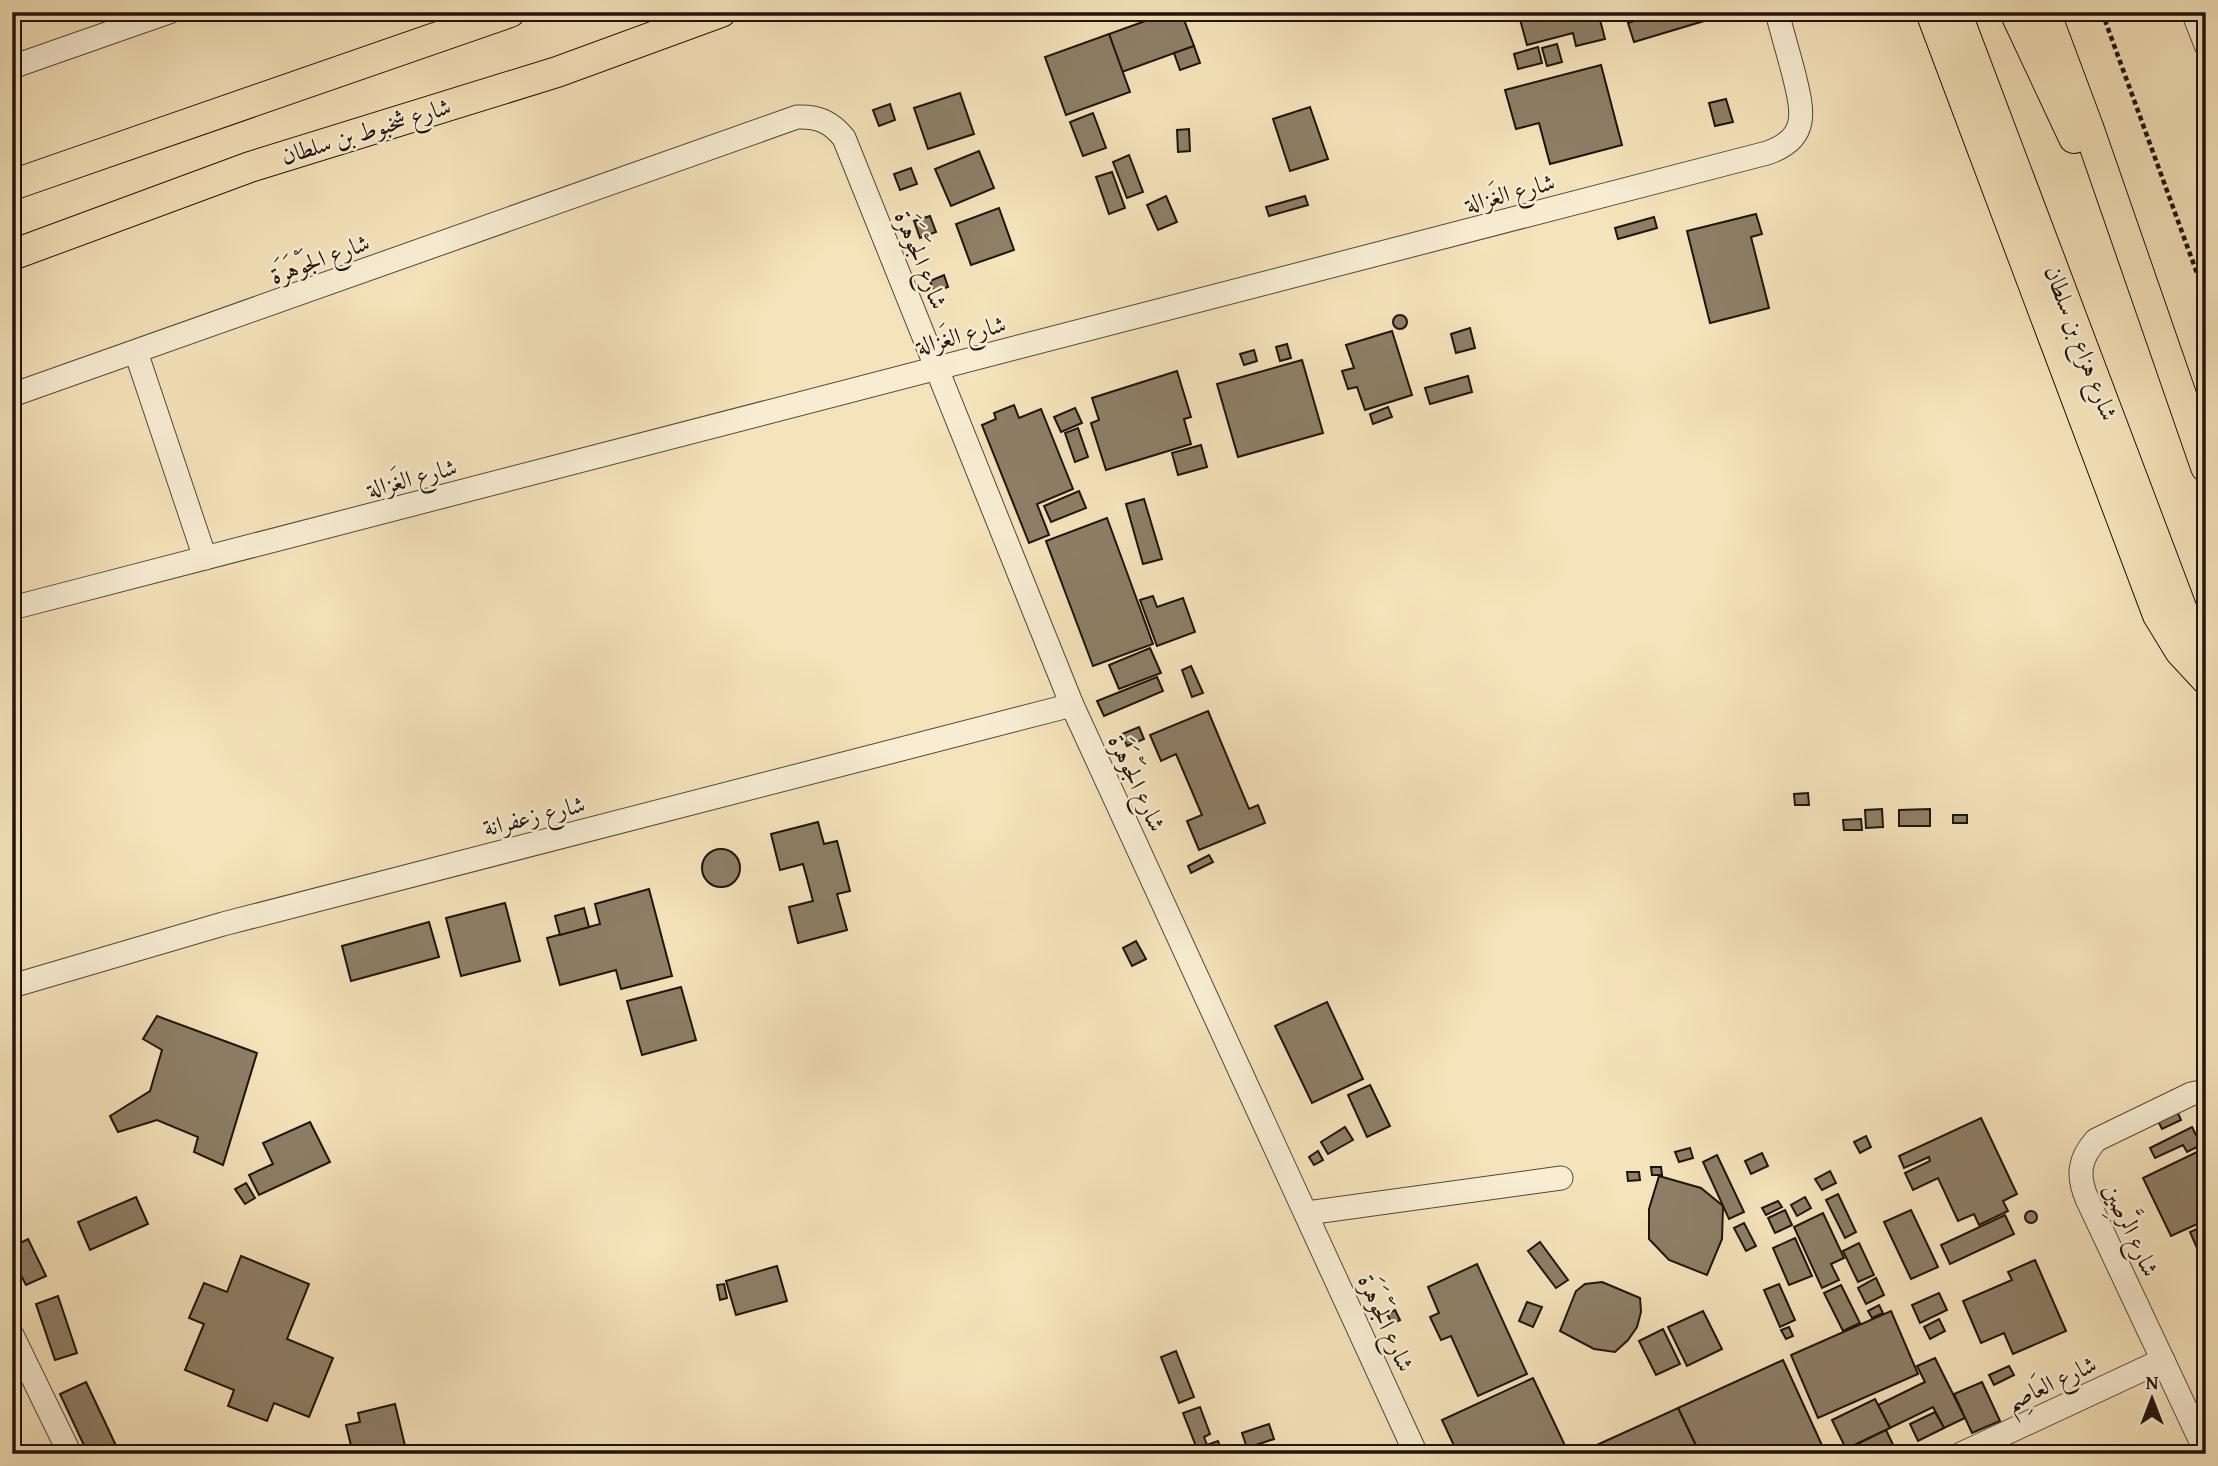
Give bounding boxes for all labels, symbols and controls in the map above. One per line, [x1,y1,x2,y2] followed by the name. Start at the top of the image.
[276,88,456,176] street label: شارع شخبوط بن سلطان
[1460,164,1559,224] street label: شارع الغَزالة
[883,205,957,315] street label: شارع الجَوْهَرَة
[265,224,375,295] street label: شارع الجَوْهَرَة
[2033,260,2127,426] street label: شارع هزاع بن سلطان
[911,306,1010,366] street label: شارع الغَزالة
[362,449,461,509] street label: شارع الغَزالة
[1097,728,1175,838] street label: شارع الجَوْهَرَة
[479,786,589,848] street label: شارع زعفرانة
[2092,1176,2170,1283] street label: شارع الرَّصِين
[1347,1268,1423,1378] street label: شارع الجَوْهَرَة
[1999,1346,2105,1425] street label: شارع العَاصِم
[2116,1364,2186,1434] north arrow
[2146,1368,2159,1396] text: N

